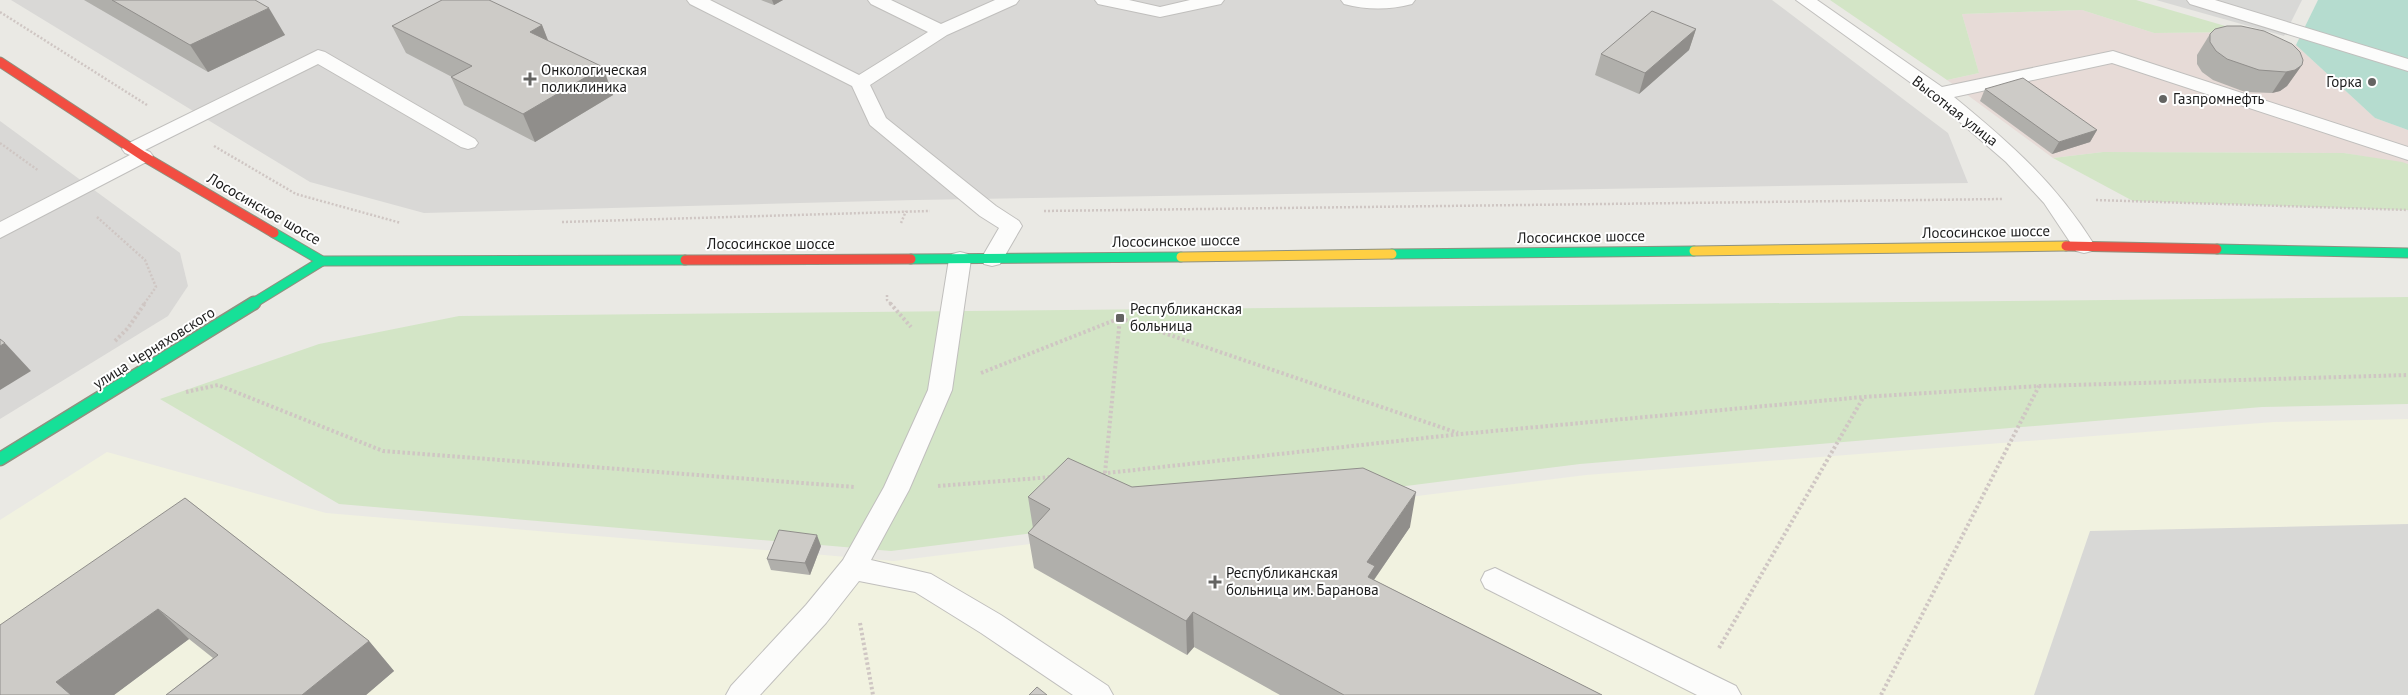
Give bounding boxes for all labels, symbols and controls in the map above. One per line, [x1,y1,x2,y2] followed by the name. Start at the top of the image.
[541,60,647,96] place label: Онкологическая поликлиника
[1909,71,2002,150] street label: Высотная улица
[523,72,537,86] marker: Онкологическая поликлиника
[2326,72,2362,91] place label: Горка
[2366,76,2378,88] marker: Горка
[2173,89,2264,108] place label: Газпромнефть
[2157,93,2169,105] marker: Газпромнефть
[203,168,324,249] street label: Лососинское шоссе
[1921,221,2050,242] street label: Лососинское шоссе
[1516,226,1645,247] street label: Лососинское шоссе
[1111,230,1240,251] street label: Лососинское шоссе
[706,234,835,253] street label: Лососинское шоссе
[1130,299,1242,335] place label: Республиканская больница
[89,302,218,393] street label: улица Черняховского
[1114,312,1126,324] marker: Республиканская больница
[1226,563,1379,599] place label: Республиканская больница им. Баранова
[1208,575,1222,589] marker: Республиканская больница им. Баранова

